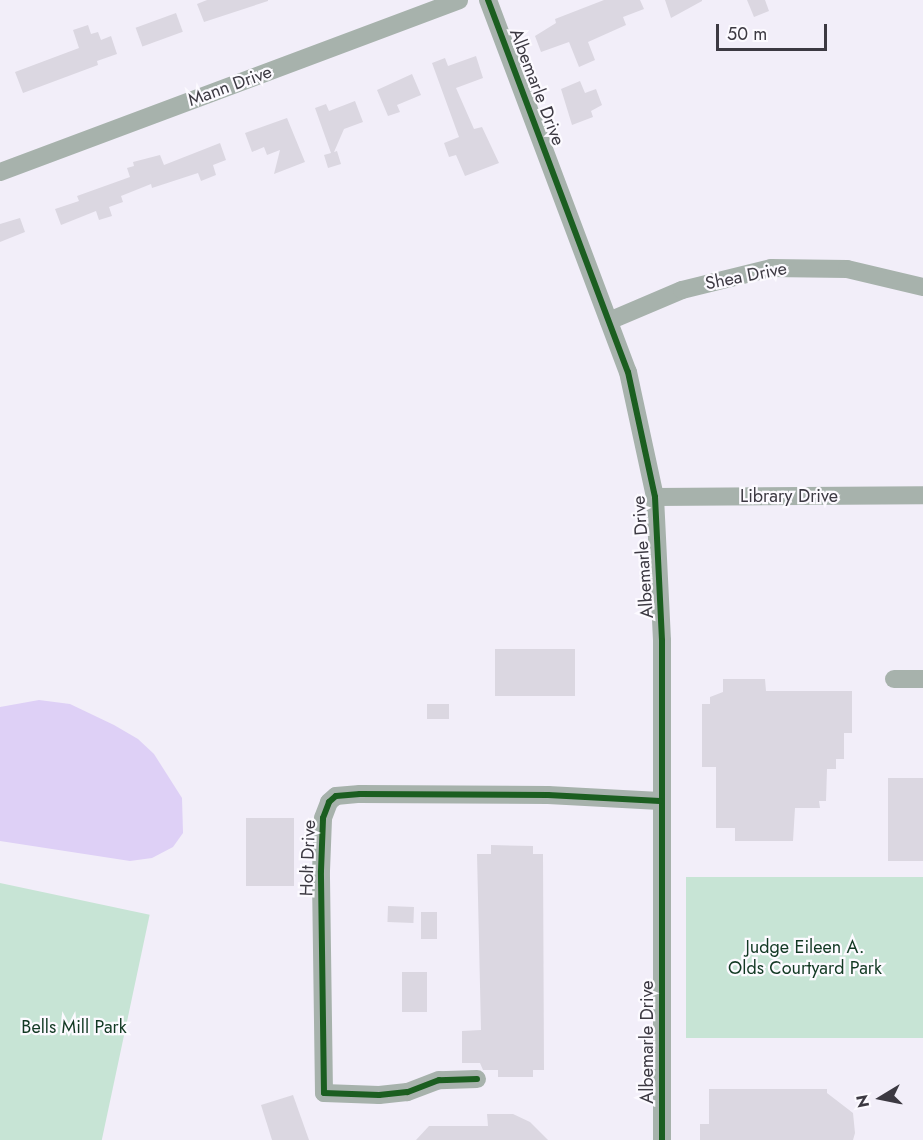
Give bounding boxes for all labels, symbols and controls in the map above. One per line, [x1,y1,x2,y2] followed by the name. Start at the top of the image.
[719,12,830,50] scale bar
[727,21,767,47] text: 50 m
[505,26,569,148] street label: Albemarle Drive
[185,61,275,111] street label: Mann Drive
[703,258,789,294] street label: Shea Drive
[740,485,838,507] street label: Library Drive
[628,495,658,619] street label: Albemarle Drive
[296,819,320,897] street label: Holt Drive
[728,937,882,980] park label: Judge Eileen A. Olds Courtyard Park
[636,980,658,1104] street label: Albemarle Drive
[21,1016,127,1038] park label: Bells Mill Park
[851,1068,911,1128] north arrow
[850,1093,875,1109] text: N

